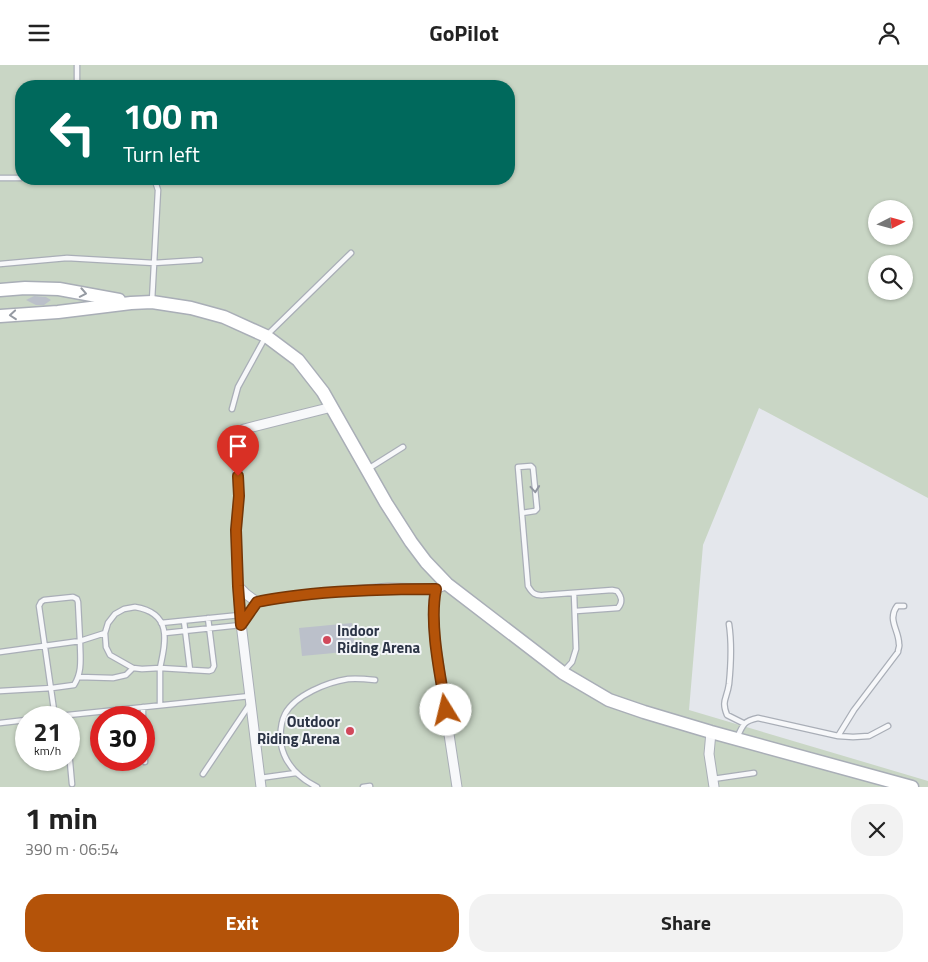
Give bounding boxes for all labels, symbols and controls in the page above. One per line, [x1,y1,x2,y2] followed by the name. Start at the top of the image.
[429,16,499,50] text: GoPilot
[25,19,53,47] icon: menu
[875,19,903,47] icon: person
[123,89,219,143] text: 100 m
[40,100,105,165] icon: left
[123,137,200,171] text: Turn left
[868,200,912,245] north arrow
[868,200,913,300] map controls
[868,255,913,300] button: search
[79,288,88,298] one-way arrow
[9,310,17,321] one-way arrow
[217,425,259,476] pin
[224,432,252,460] icon: arrive
[529,485,540,493] one-way arrow
[337,619,420,659] place label: Indoor Riding Arena
[321,634,333,646] marker: Indoor Riding Arena
[419,683,471,735] position arrow
[90,706,155,771] speed limit sign: 30
[257,710,340,750] place label: Outdoor Riding Arena
[33,713,62,751] text: 21
[344,725,356,737] marker: Outdoor Riding Arena
[34,741,61,760] text: km/h
[25,795,98,841] text: 1 min
[851,804,903,856] button: close
[25,837,119,861] text: 390 m · 06:54
[25,894,459,952] button: Exit
[469,894,903,952] button: Share

